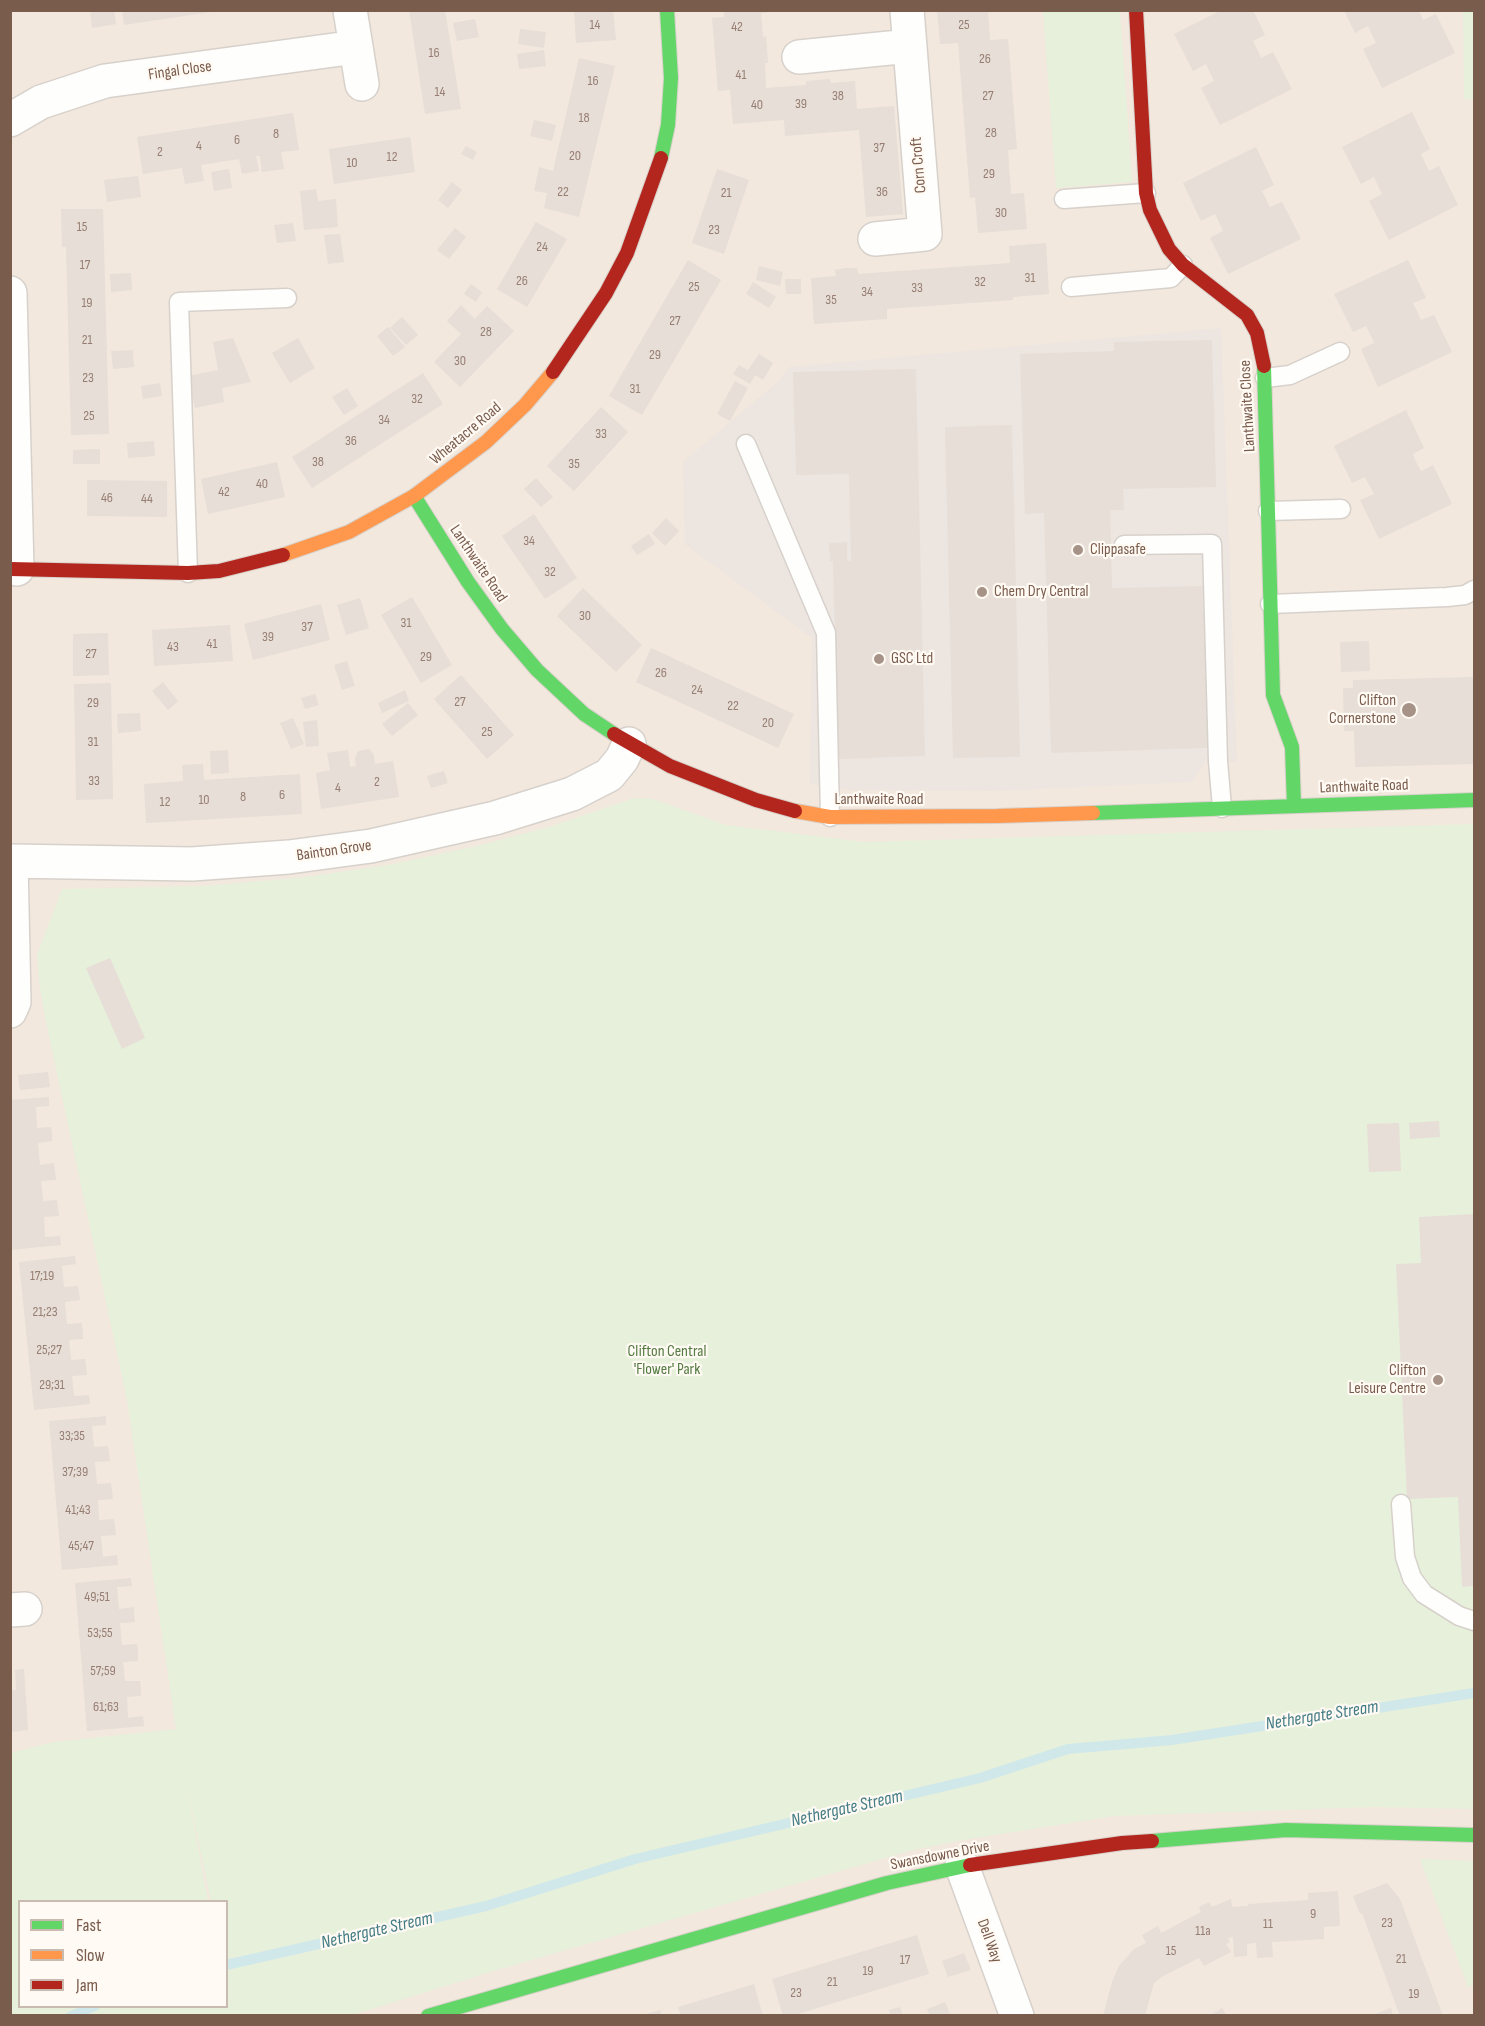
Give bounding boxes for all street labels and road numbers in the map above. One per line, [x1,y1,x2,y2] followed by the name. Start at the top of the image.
[147,57,213,85] street label: Fingal Close
[907,136,931,194] street label: Corn Croft
[1236,360,1260,452] street label: Lanthwaite Close
[426,399,506,469] street label: Wheatacre Road
[445,522,511,606] street label: Lanthwaite Road
[1319,776,1409,798] street label: Lanthwaite Road
[834,790,924,810] street label: Lanthwaite Road
[295,836,373,866] street label: Bainton Grove
[889,1837,991,1875] street label: Swansdowne Drive
[972,1917,1006,1965] street label: Dell Way

